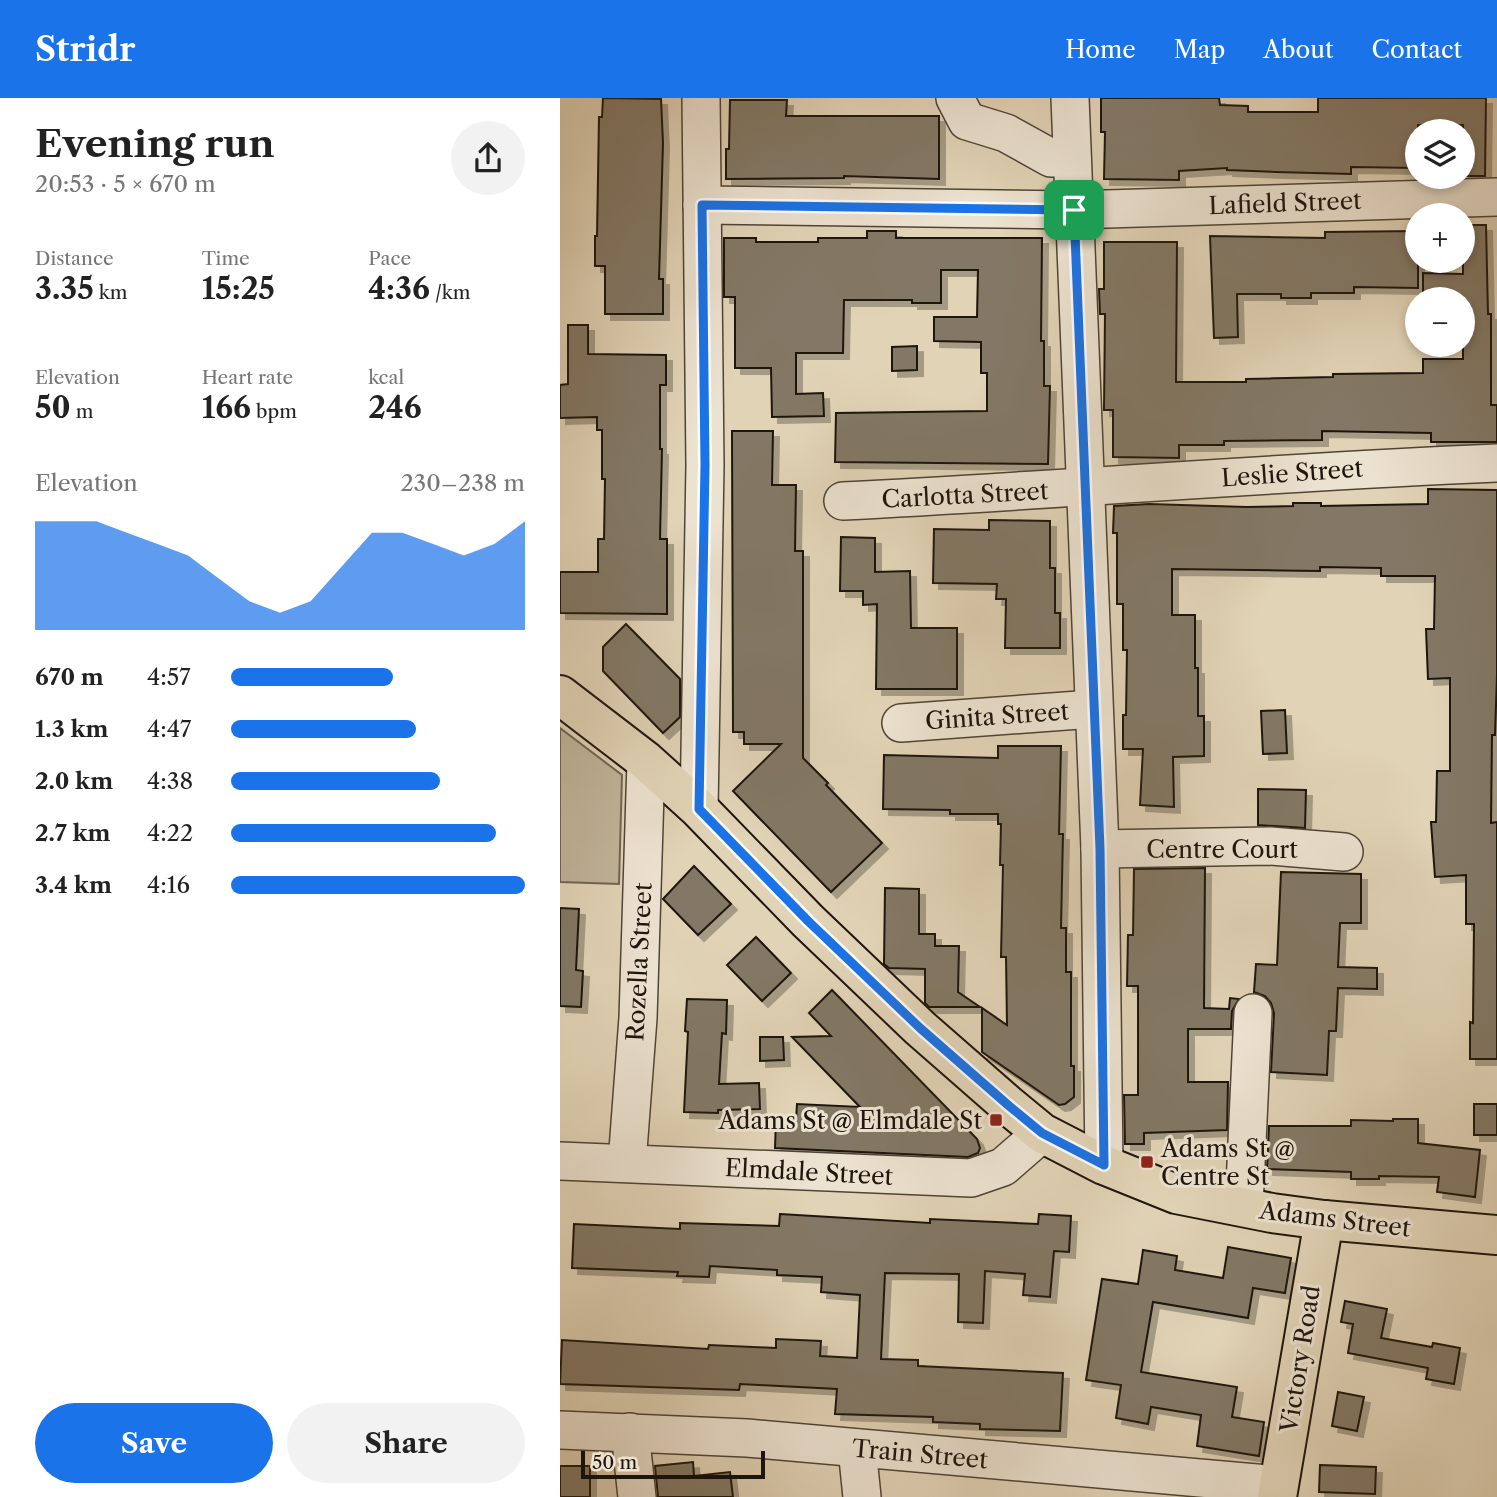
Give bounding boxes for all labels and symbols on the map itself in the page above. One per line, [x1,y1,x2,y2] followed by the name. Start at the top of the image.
[1044,180,1104,240] pin
[1208,186,1363,220] street label: Lafield Street
[1220,454,1364,492] street label: Leslie Street
[881,476,1050,514] street label: Carlotta Street
[924,696,1070,735] street label: Ginita Street
[1146,835,1298,864] street label: Centre Court
[620,881,658,1042] street label: Rozella Street
[717,1106,983,1135] place label: Adams St @ Elmdale St
[988,1112,1004,1128] marker: Adams St @ Elmdale St
[1160,1134,1295,1191] place label: Adams St @ Centre St
[724,1153,894,1191] street label: Elmdale Street
[1139,1154,1155,1170] marker: Adams St @ Centre St
[1257,1195,1413,1243] street label: Adams Street
[1274,1283,1326,1436] street label: Victory Road
[851,1434,989,1474] street label: Train Street
[581,1448,765,1480] scale bar

